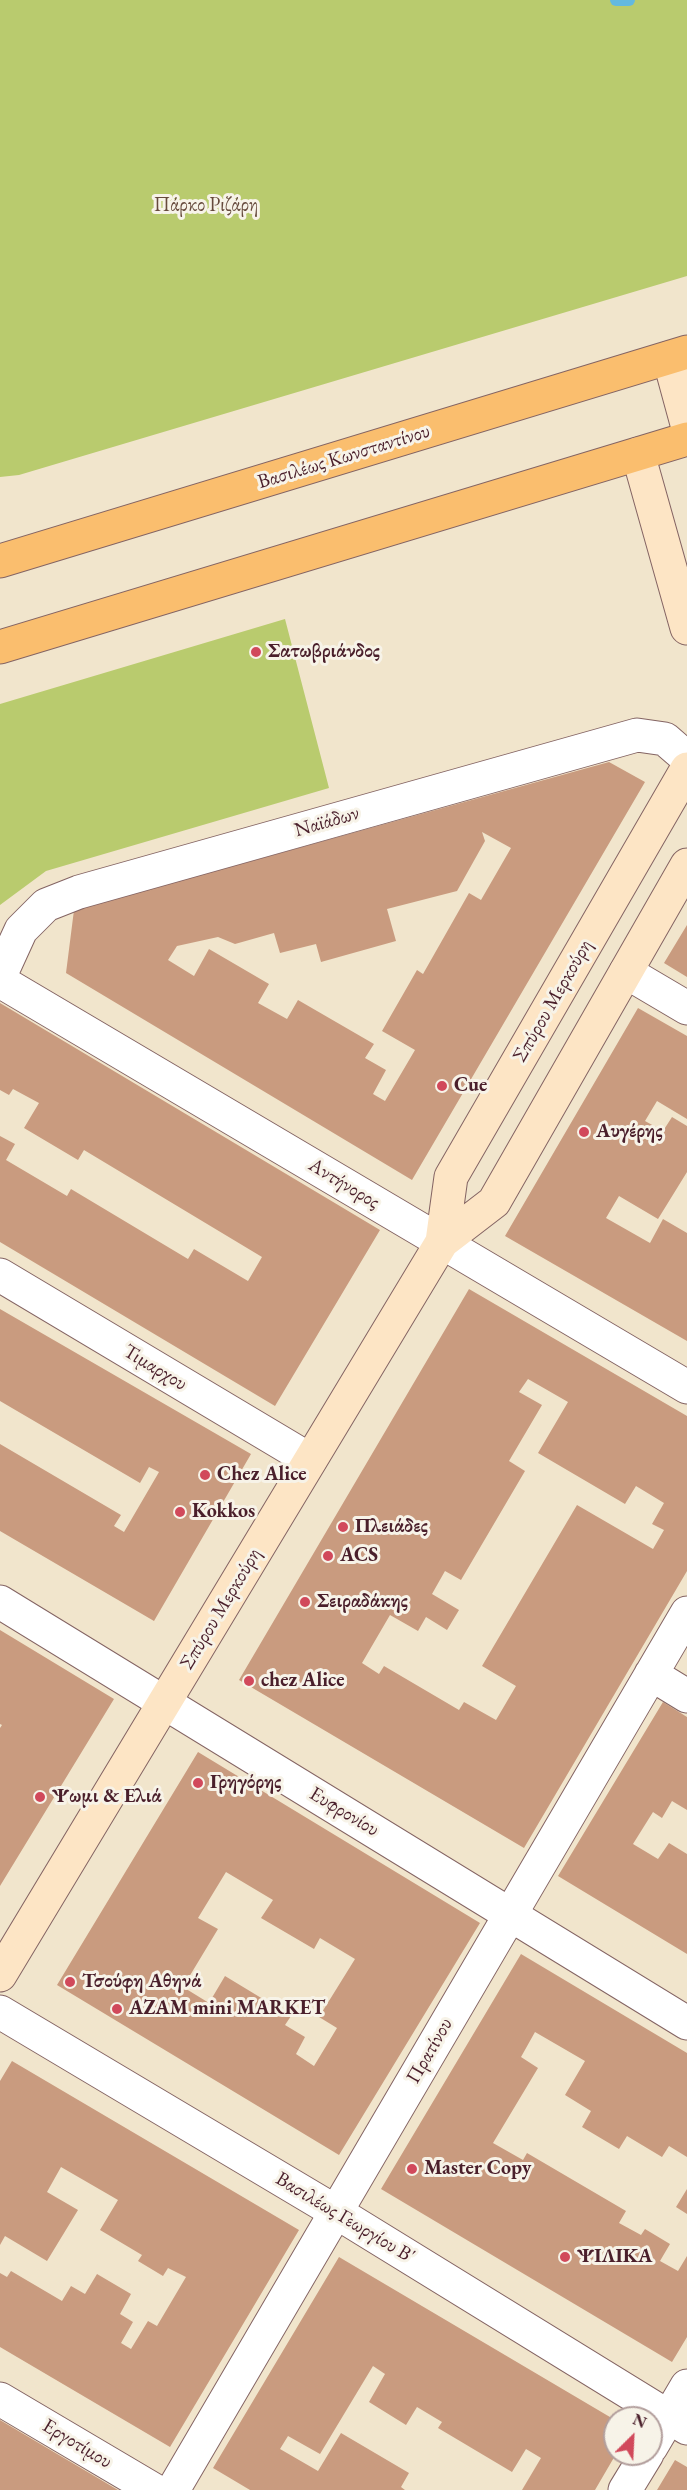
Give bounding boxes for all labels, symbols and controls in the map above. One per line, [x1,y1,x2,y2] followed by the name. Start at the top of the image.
[154,194,258,218] park label: Πάρκο Ριζάρη
[255,419,433,495] street label: Βασιλέως Κωνσταντίνου
[268,640,380,664] place label: Σατωβριάνδος
[249,645,263,659] marker: Σατωβριάνδος
[292,801,362,843] street label: Ναϊάδων
[508,936,598,1066] street label: Σπύρου Μερκούρη
[454,1074,487,1098] place label: Cue
[435,1079,449,1093] marker: Cue
[596,1120,663,1144] place label: Αυγέρης
[577,1125,591,1139] marker: Αυγέρης
[304,1153,384,1215] street label: Αντήνορος
[119,1340,191,1396] street label: Τιμαρχου
[217,1463,307,1487] place label: Chez Alice
[198,1468,212,1482] marker: Chez Alice
[192,1500,255,1524] place label: Kokkos
[173,1505,187,1519] marker: Kokkos
[355,1515,428,1539] place label: Πλειάδες
[336,1520,350,1534] marker: Πλειάδες
[175,1544,267,1674] street label: Σπύρου Μερκούρη
[340,1544,378,1568] place label: ACS
[321,1549,335,1563] marker: ACS
[317,1590,408,1614] place label: Σειραδάκης
[298,1595,312,1609] marker: Σειραδάκης
[261,1669,345,1693] place label: chez Alice
[242,1674,256,1688] marker: chez Alice
[210,1771,281,1795] place label: Γρηγόρης
[191,1776,205,1790] marker: Γρηγόρης
[305,1782,383,1842] street label: Ευφρονίου
[52,1785,162,1809] place label: Ψωμι & Ελιά
[33,1790,47,1804] marker: Ψωμι & Ελιά
[82,1970,201,1994] place label: Τσούφη Αθηνά
[63,1975,77,1989] marker: Τσούφη Αθηνά
[129,1997,325,2021] place label: AZAM mini MARKET
[110,2002,124,2016] marker: AZAM mini MARKET
[402,2014,458,2088] street label: Πρατίνου
[424,2157,531,2181] place label: Master Copy
[405,2162,419,2176] marker: Master Copy
[271,2167,419,2269] street label: Βασιλέως Γεωργίου Β'
[577,2245,652,2269] place label: ΨΙΛΙΚΑ
[558,2250,572,2264] marker: ΨΙΛΙΚΑ
[603,2406,663,2466] north arrow
[630,2409,650,2433] text: N
[38,2414,116,2474] street label: Εργοτίμου

